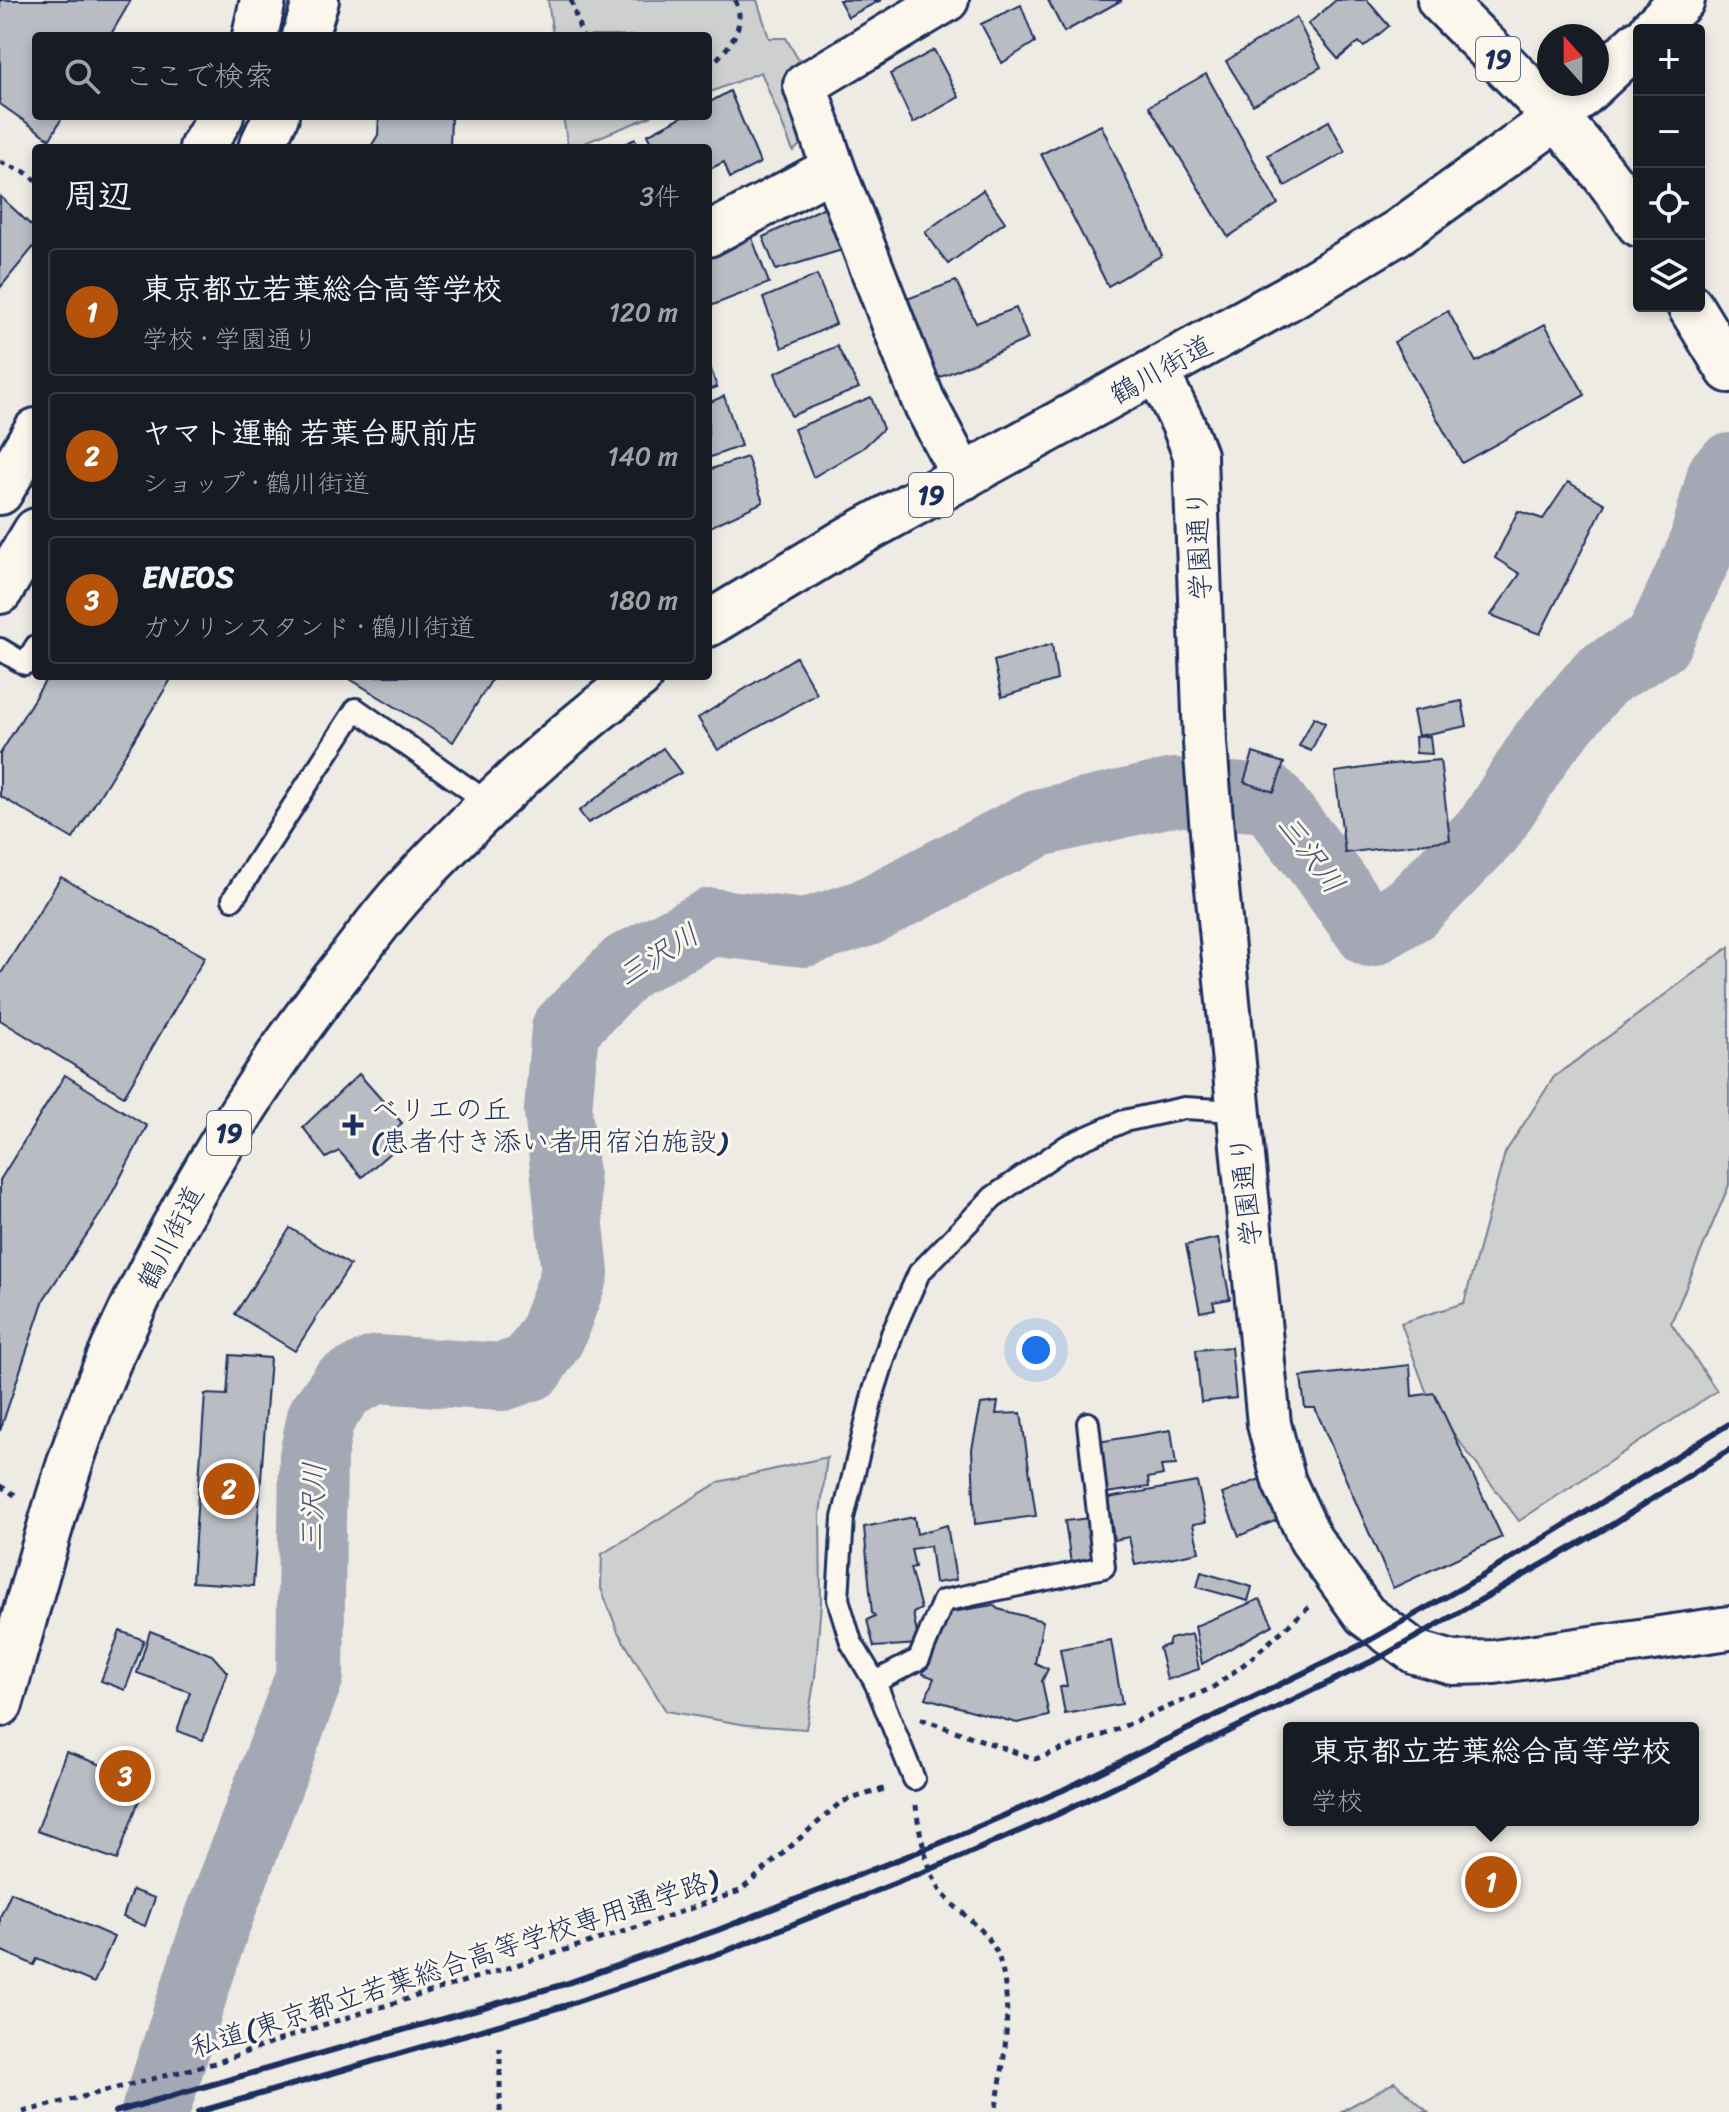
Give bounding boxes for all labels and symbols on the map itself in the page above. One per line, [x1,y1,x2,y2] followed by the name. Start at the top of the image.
[1537,24,1609,96] north arrow
[1476,37,1520,81] road number: 19
[1100,321,1222,418] street label: 鶴川街道
[909,473,953,517] road number: 19
[1172,488,1225,602] street label: 学園通り
[1262,802,1360,906] water label: 三沢川
[606,908,710,1002] water label: 三沢川
[371,1085,728,1166] place label: ベリエの丘 (患者付き添い者用宿泊施設)
[207,1111,251,1155] road number: 19
[342,1114,364,1136] marker: ベリエの丘 (患者付き添い者用宿泊施設)
[1215,1133,1276,1249] street label: 学園通り
[123,1176,218,1298] street label: 鶴川街道
[1016,1330,1056,1370] your location
[203,1459,255,1519] pin: 2
[284,1461,342,1553] water label: 三沢川
[99,1746,151,1806] pin: 3
[1465,1852,1517,1912] pin: 1
[184,1855,725,2072] street label: 私道(東京都立若葉総合高等学校専用通学路)

